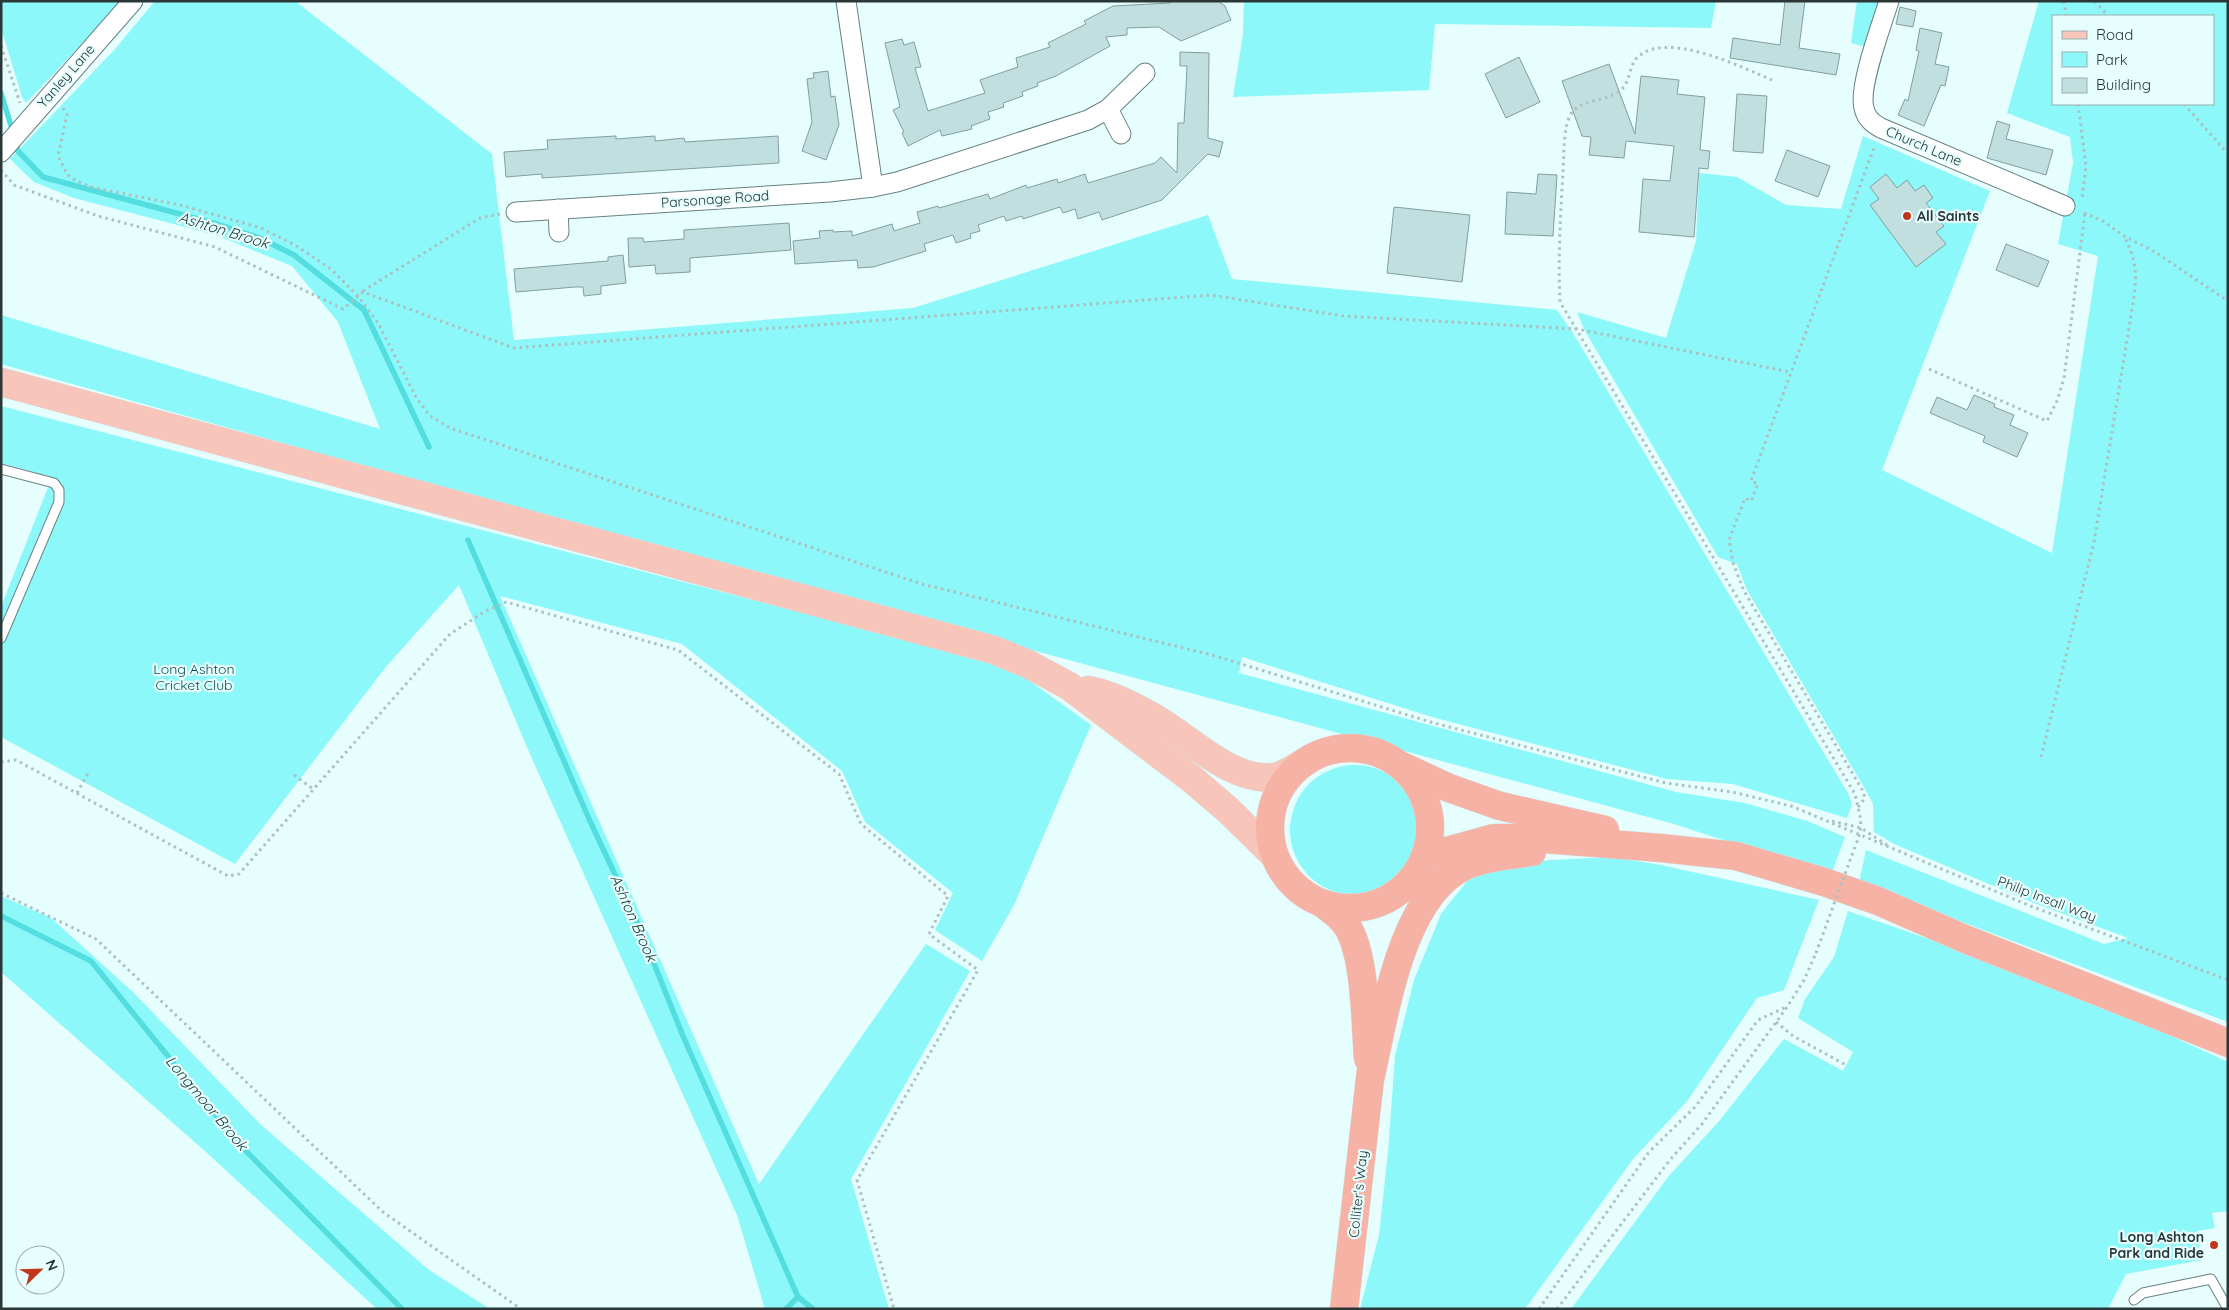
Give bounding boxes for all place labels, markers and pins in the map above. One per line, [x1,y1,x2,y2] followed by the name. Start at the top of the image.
[1917,207,1979,225] place label: All Saints
[1901,210,1913,222] marker: All Saints
[2109,1228,2204,1262] place label: Long Ashton Park and Ride
[2208,1239,2220,1251] marker: Long Ashton Park and Ride

